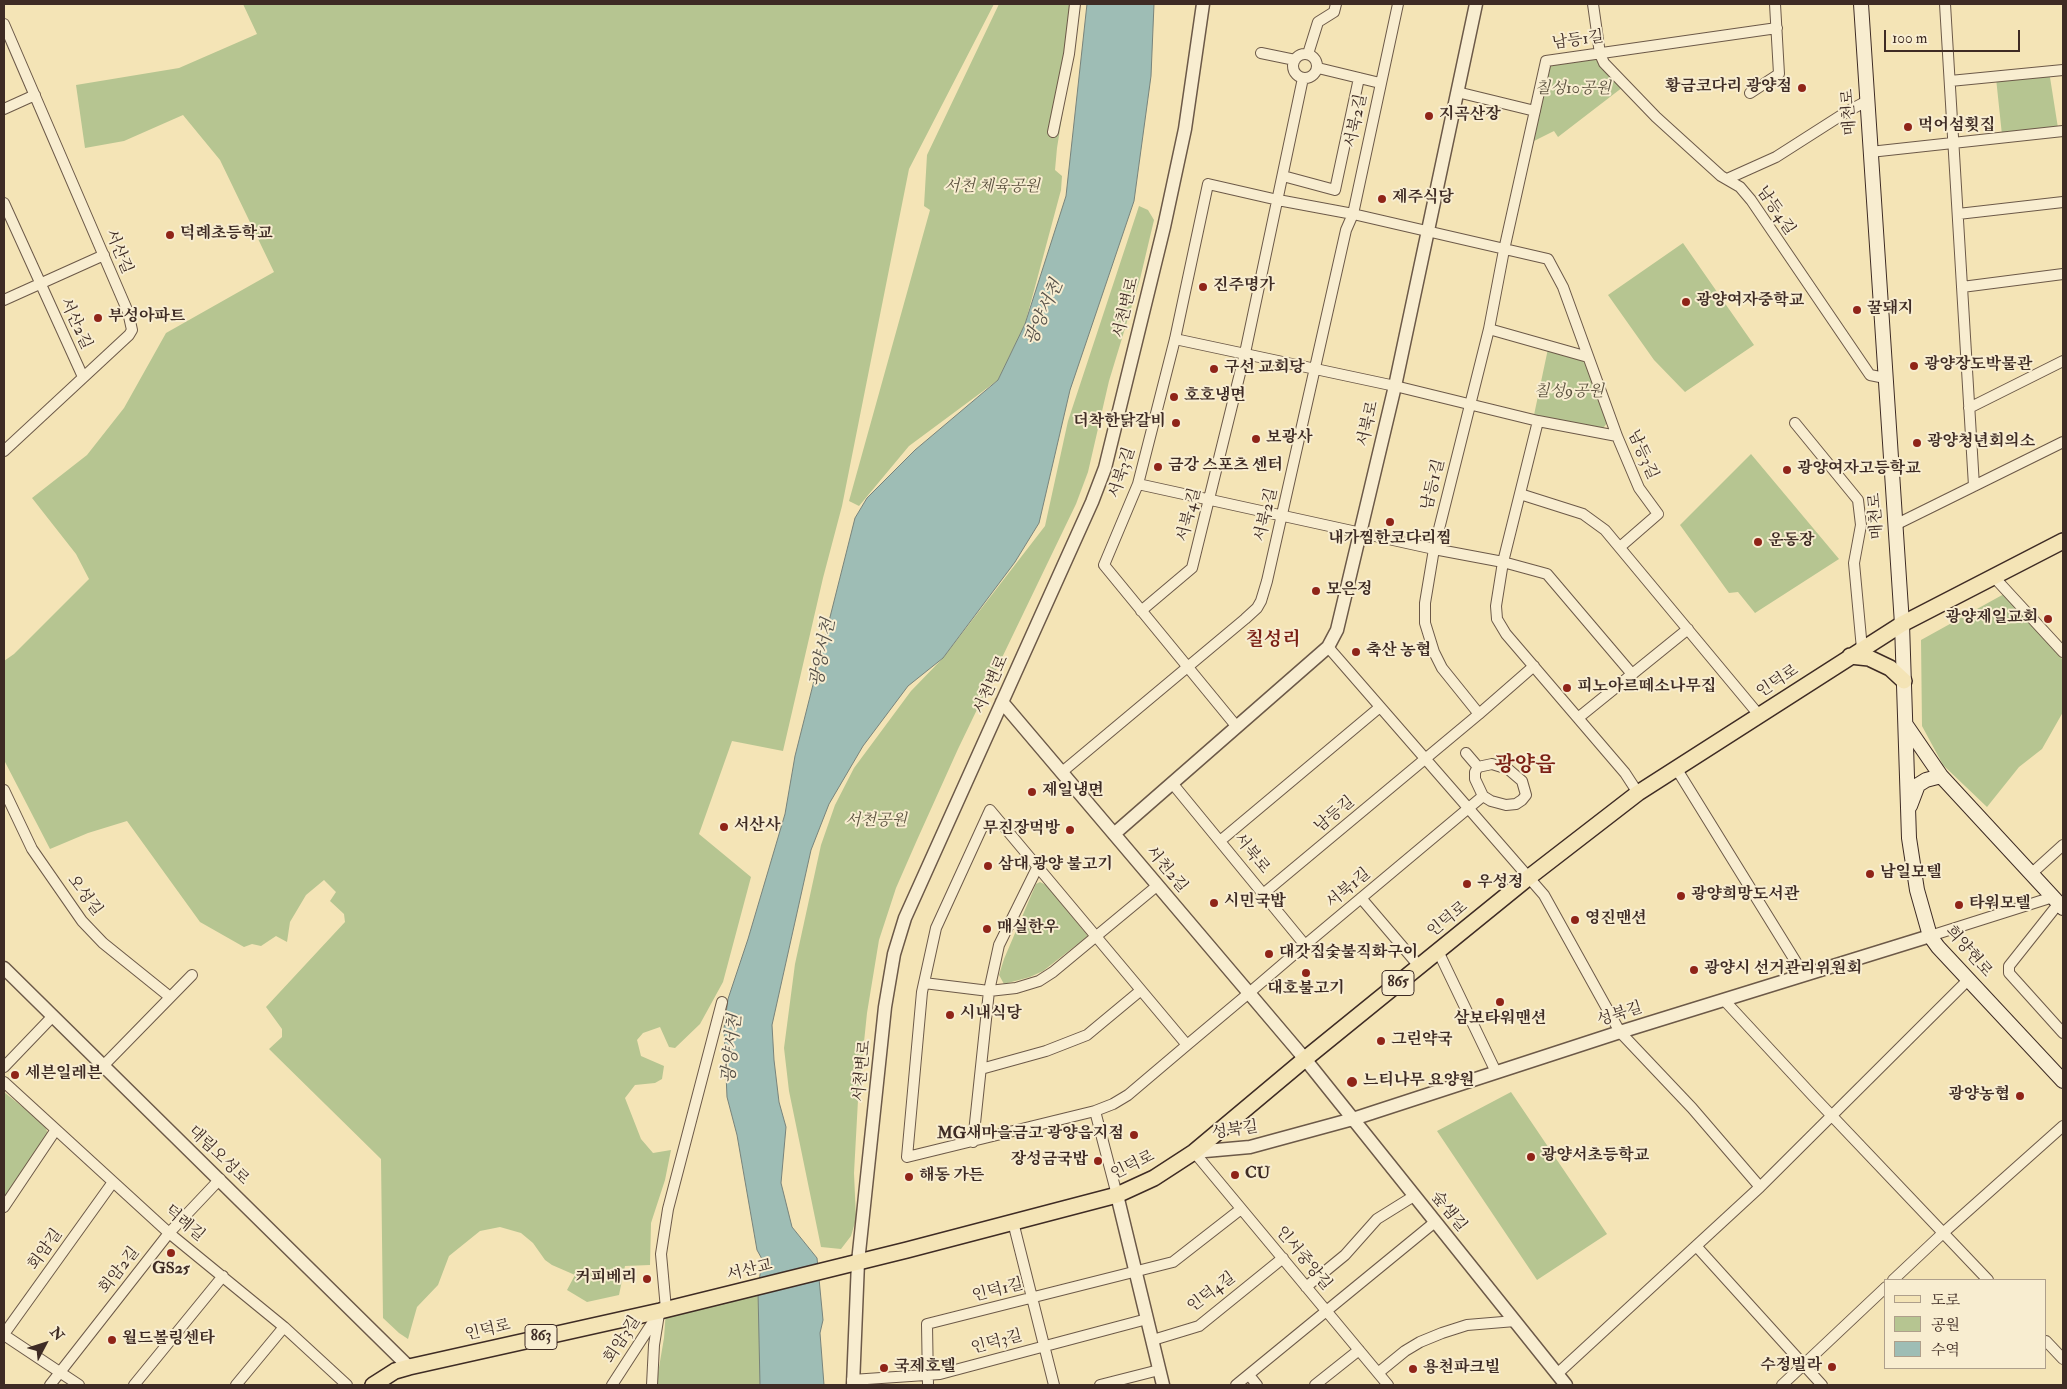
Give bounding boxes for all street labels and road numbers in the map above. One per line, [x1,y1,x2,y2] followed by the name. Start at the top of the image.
[1551,28,1605,54] street label: 남등1길
[1839,88,1861,136] street label: 매천로
[1342,92,1372,150] street label: 서북2길
[1752,183,1798,239] street label: 남등4길
[100,227,136,277] street label: 서산길
[1110,276,1144,340] street label: 서천변로
[55,295,95,353] street label: 서산2길
[1354,399,1384,449] street label: 서북로
[1623,427,1661,483] street label: 남등3길
[1106,445,1140,501] street label: 서북3길
[1418,457,1450,513] street label: 남등1길
[1174,486,1206,544] street label: 서북4길
[1252,486,1282,544] street label: 서북2길
[1866,492,1888,540] street label: 매천로
[971,653,1013,717] street label: 서천변로
[1753,661,1803,703] street label: 인덕로
[1311,793,1359,837] street label: 남등길
[1229,830,1273,878] street label: 서북로
[1141,843,1191,897] street label: 서천2길
[1323,865,1375,913] street label: 서북1길
[62,872,106,920] street label: 오성길
[1424,898,1472,942] street label: 인덕로
[1940,922,1996,982] street label: 희양현로
[1382,970,1414,996] road number: 865
[1595,999,1645,1031] street label: 성북길
[850,1039,876,1103] street label: 서천변로
[1211,1118,1259,1144] street label: 성북길
[184,1122,252,1190] street label: 대림오성로
[1108,1147,1158,1185] street label: 인덕로
[1426,1188,1470,1236] street label: 숲샘길
[160,1202,208,1246] street label: 덕례길
[1271,1223,1335,1295] street label: 인서중앙길
[25,1226,67,1274] street label: 회암길
[96,1244,144,1298] street label: 회암2길
[725,1256,775,1286] street label: 서산교
[1184,1269,1240,1317] street label: 인덕4길
[970,1275,1026,1307] street label: 인덕1길
[601,1313,645,1367] street label: 회암3길
[463,1316,513,1346] street label: 인덕로
[525,1324,557,1350] road number: 863
[969,1327,1025,1359] street label: 인덕3길

